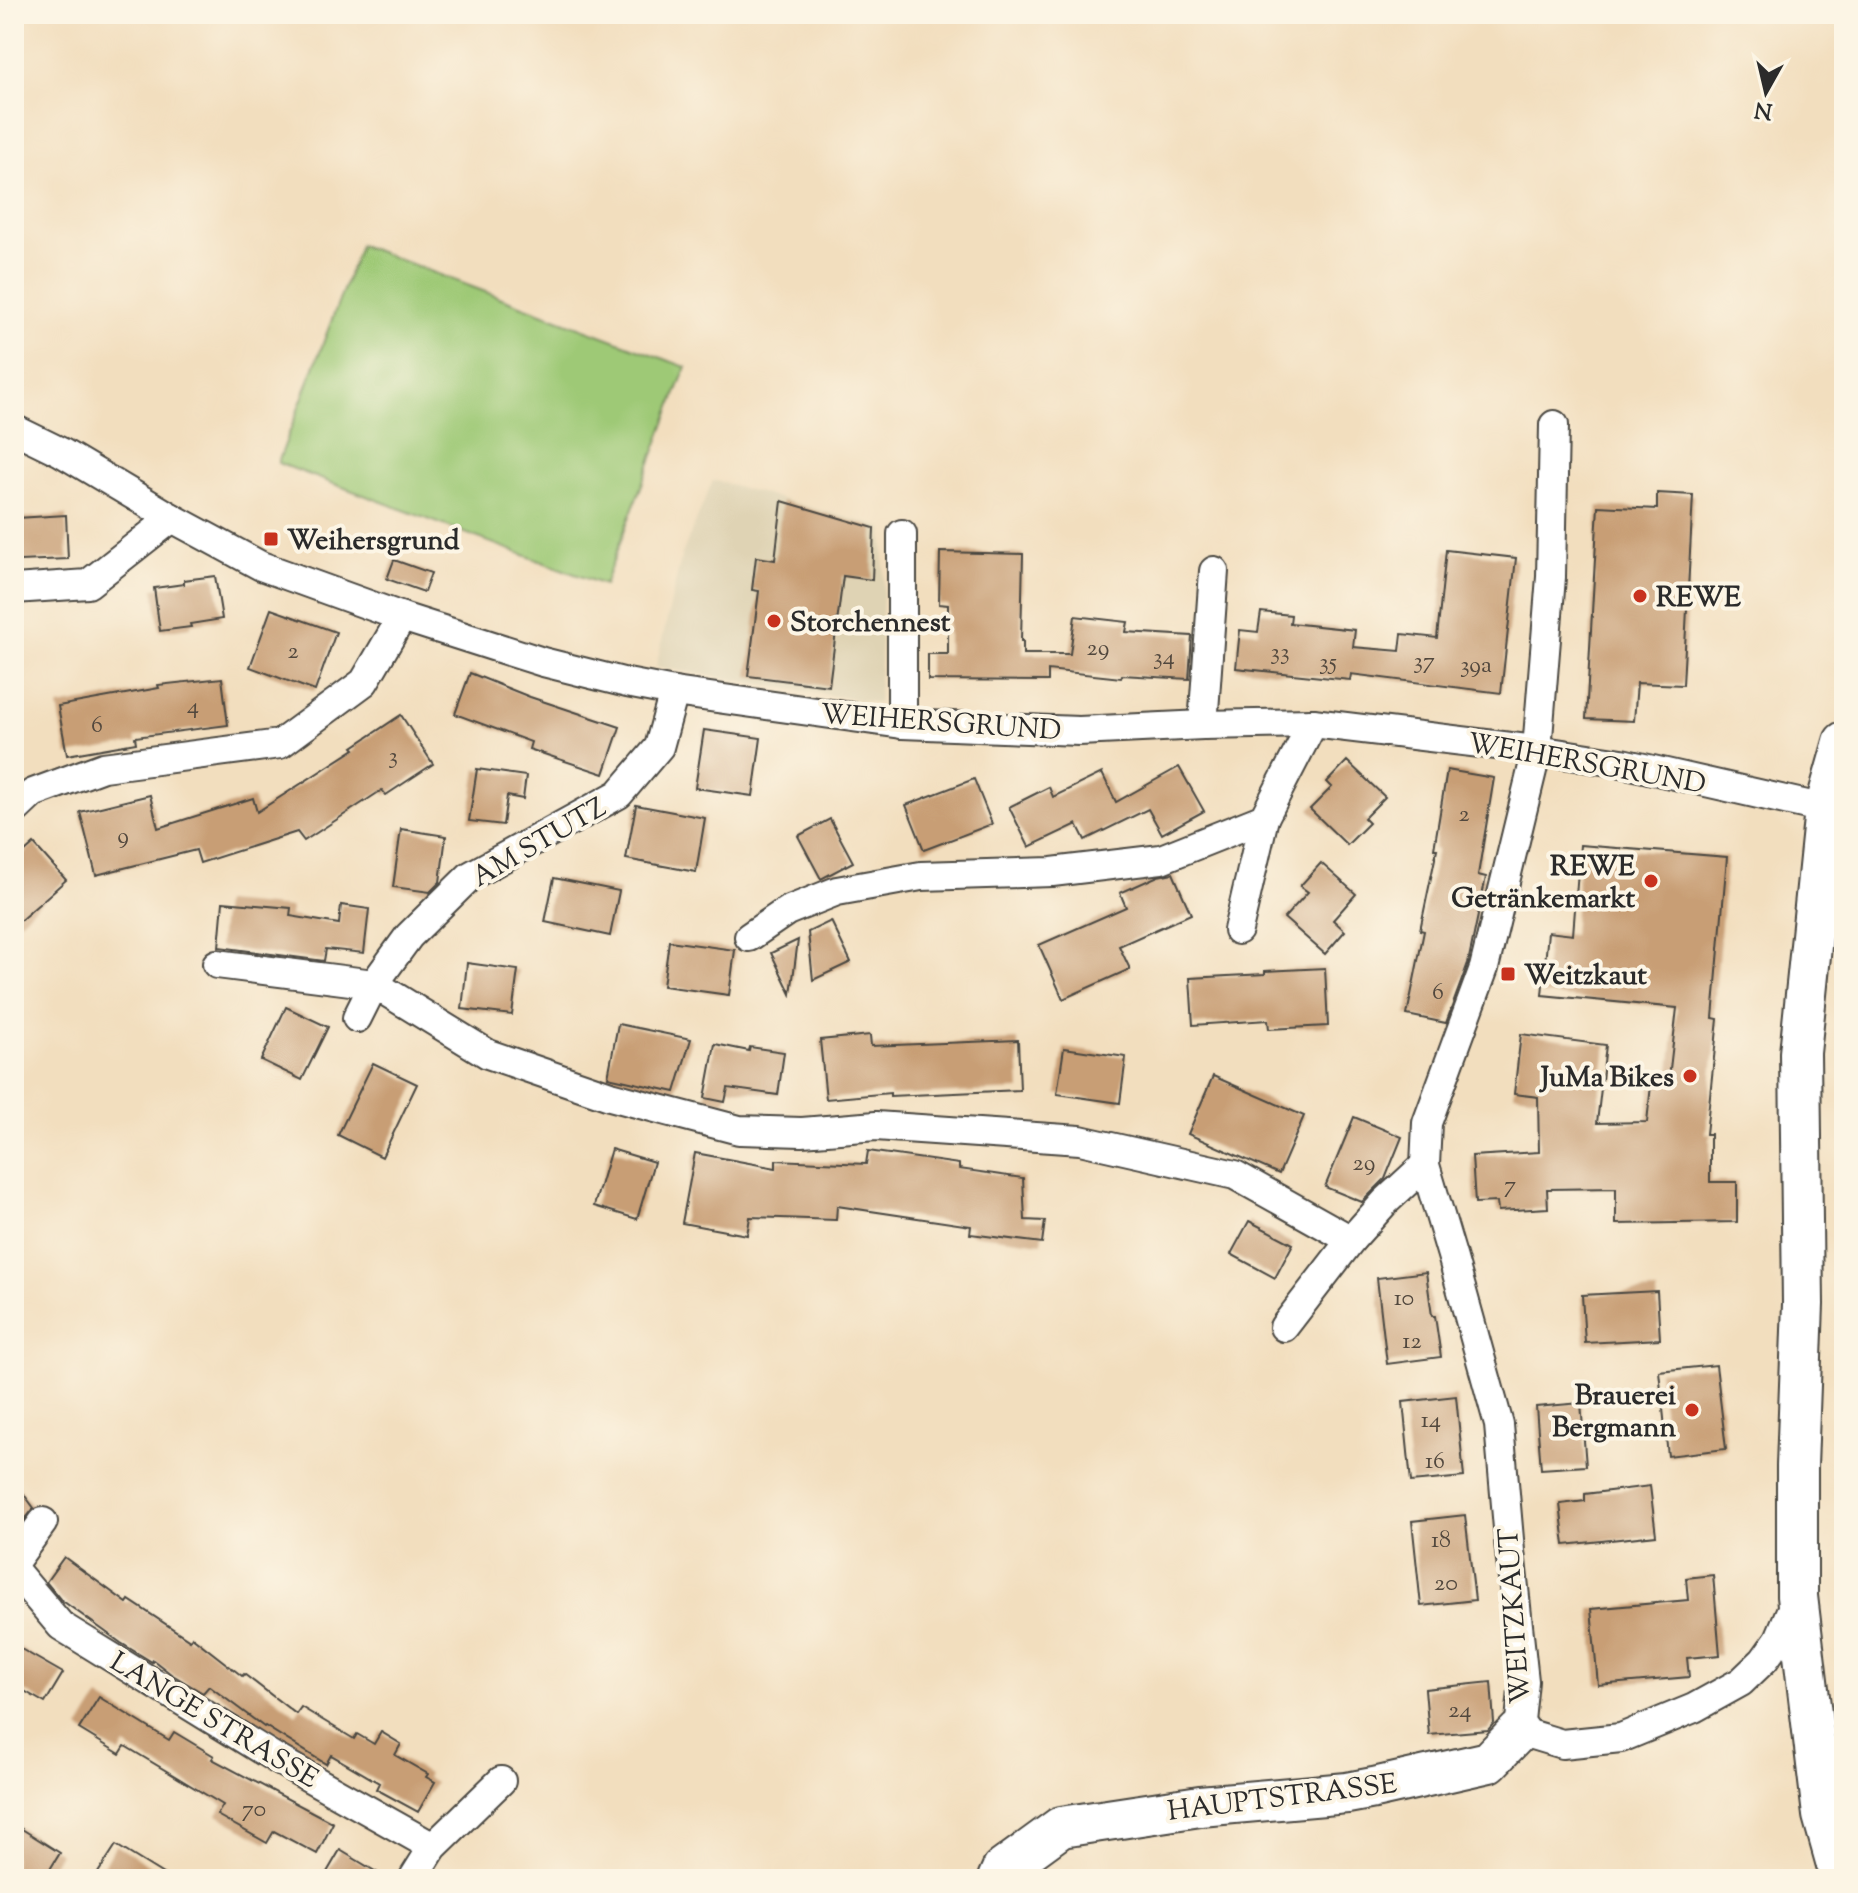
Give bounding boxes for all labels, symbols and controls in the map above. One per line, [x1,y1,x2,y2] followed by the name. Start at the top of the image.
[1726,52,1806,132] north arrow
[1752,92,1775,126] text: N
[287,522,460,562] place label: Weihersgrund
[262,530,280,548] marker: Weihersgrund
[1656,579,1741,619] place label: REWE
[1631,587,1649,605] marker: REWE
[790,604,951,644] place label: Storchennest
[765,612,783,630] marker: Storchennest
[1087,632,1109,666] house number: 29
[287,635,299,669] house number: 2
[1270,636,1290,670] house number: 33
[1153,641,1175,675] house number: 34
[1413,645,1435,679] house number: 37
[1319,646,1337,680] house number: 35
[1460,649,1492,683] house number: 39a
[187,690,199,724] house number: 4
[819,696,1063,752] street label: WEIHERSGRUND
[91,709,103,743] house number: 6
[1464,724,1709,806] street label: WEIHERSGRUND
[388,740,398,774] house number: 3
[465,789,614,898] street label: AM STUTZ
[1458,798,1470,832] house number: 2
[117,820,129,854] house number: 9
[1451,848,1635,920] place label: REWE Getränkemarkt
[1642,872,1660,890] marker: REWE Getränkemarkt
[1524,957,1647,997] place label: Weitzkaut
[1499,965,1517,983] marker: Weitzkaut
[1432,976,1444,1010] house number: 6
[1539,1059,1674,1099] place label: JuMa Bikes
[1681,1067,1699,1085] marker: JuMa Bikes
[1353,1147,1375,1181] house number: 29
[1504,1169,1516,1203] house number: 7
[1394,1282,1414,1316] house number: 10
[1402,1325,1422,1359] house number: 12
[1552,1377,1676,1449] place label: Brauerei Bergmann
[1683,1401,1701,1419] marker: Brauerei Bergmann
[1421,1404,1441,1438] house number: 14
[1425,1445,1445,1479] house number: 16
[1431,1524,1451,1558] house number: 18
[1490,1526,1542,1705] street label: WEITZKAUT
[1434,1567,1458,1601] house number: 20
[102,1643,325,1800] street label: LANGE STRASSE
[1448,1694,1472,1728] house number: 24
[1165,1765,1399,1833] street label: HAUPTSTRASSE
[242,1793,266,1827] house number: 70

